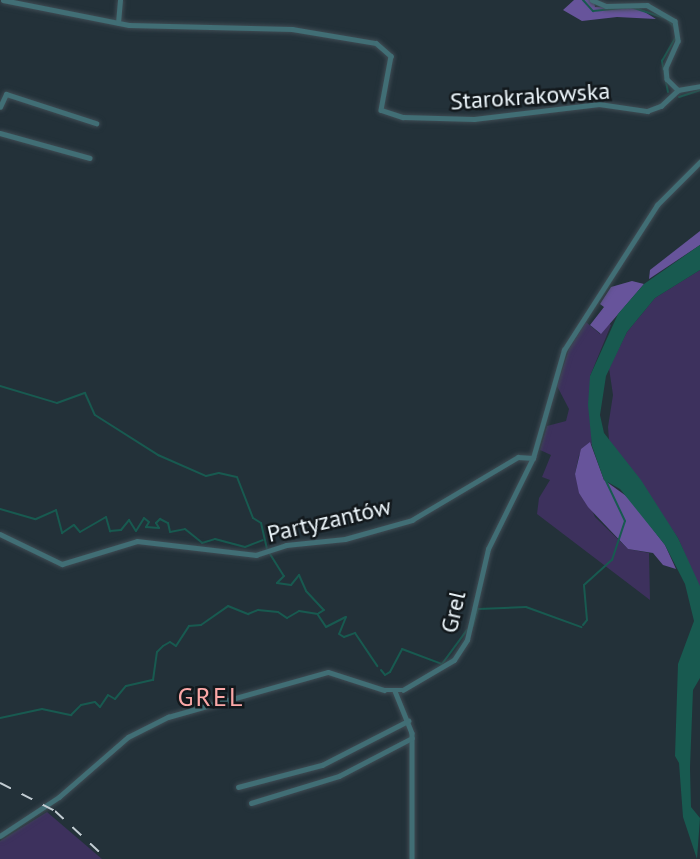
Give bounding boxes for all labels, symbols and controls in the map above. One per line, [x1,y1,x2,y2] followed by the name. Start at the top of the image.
[449,76,611,116] street label: Starokrakowska
[264,492,394,548] street label: Partyzantów
[434,588,472,636] street label: Grel
[178,681,244,713] district label: GREL

